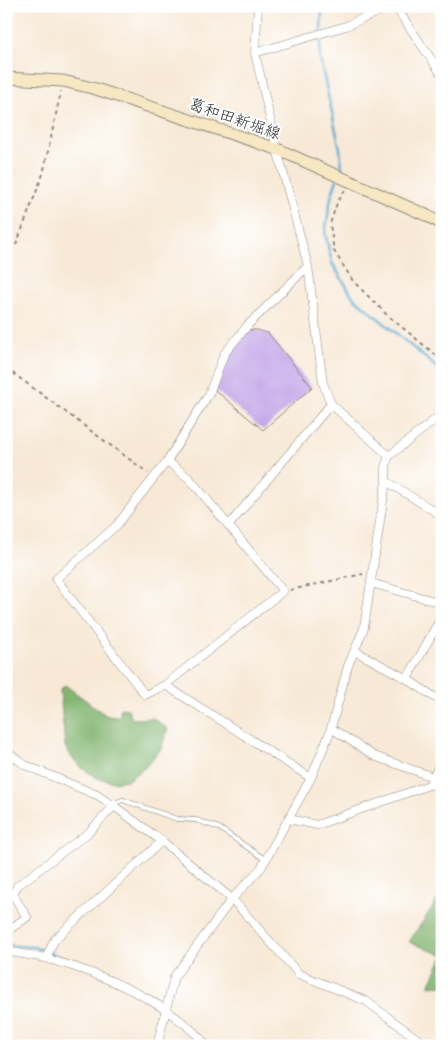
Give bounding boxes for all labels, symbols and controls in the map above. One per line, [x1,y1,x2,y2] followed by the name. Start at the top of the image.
[185,89,285,148] street label: 葛和田新堀線

